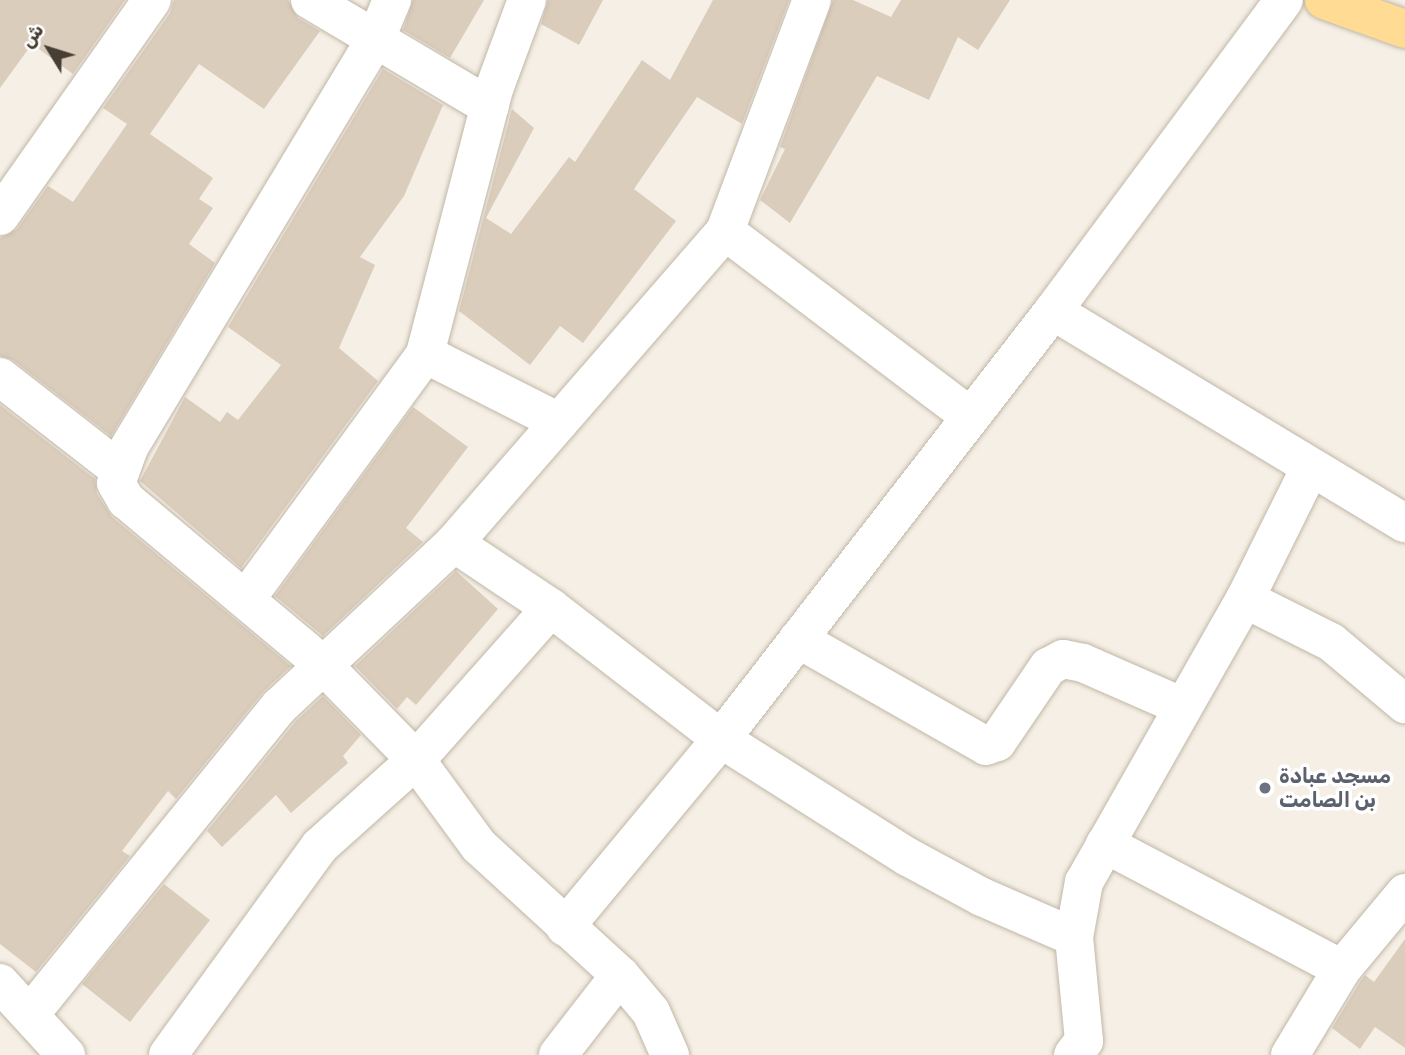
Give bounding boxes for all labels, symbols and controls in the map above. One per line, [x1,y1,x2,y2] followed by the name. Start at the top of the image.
[14,14,84,84] north arrow
[16,19,49,52] text: ش
[1279,763,1391,813] place label: مسجد عبادة بن الصامت
[1257,780,1273,796] marker: مسجد عبادة بن الصامت

